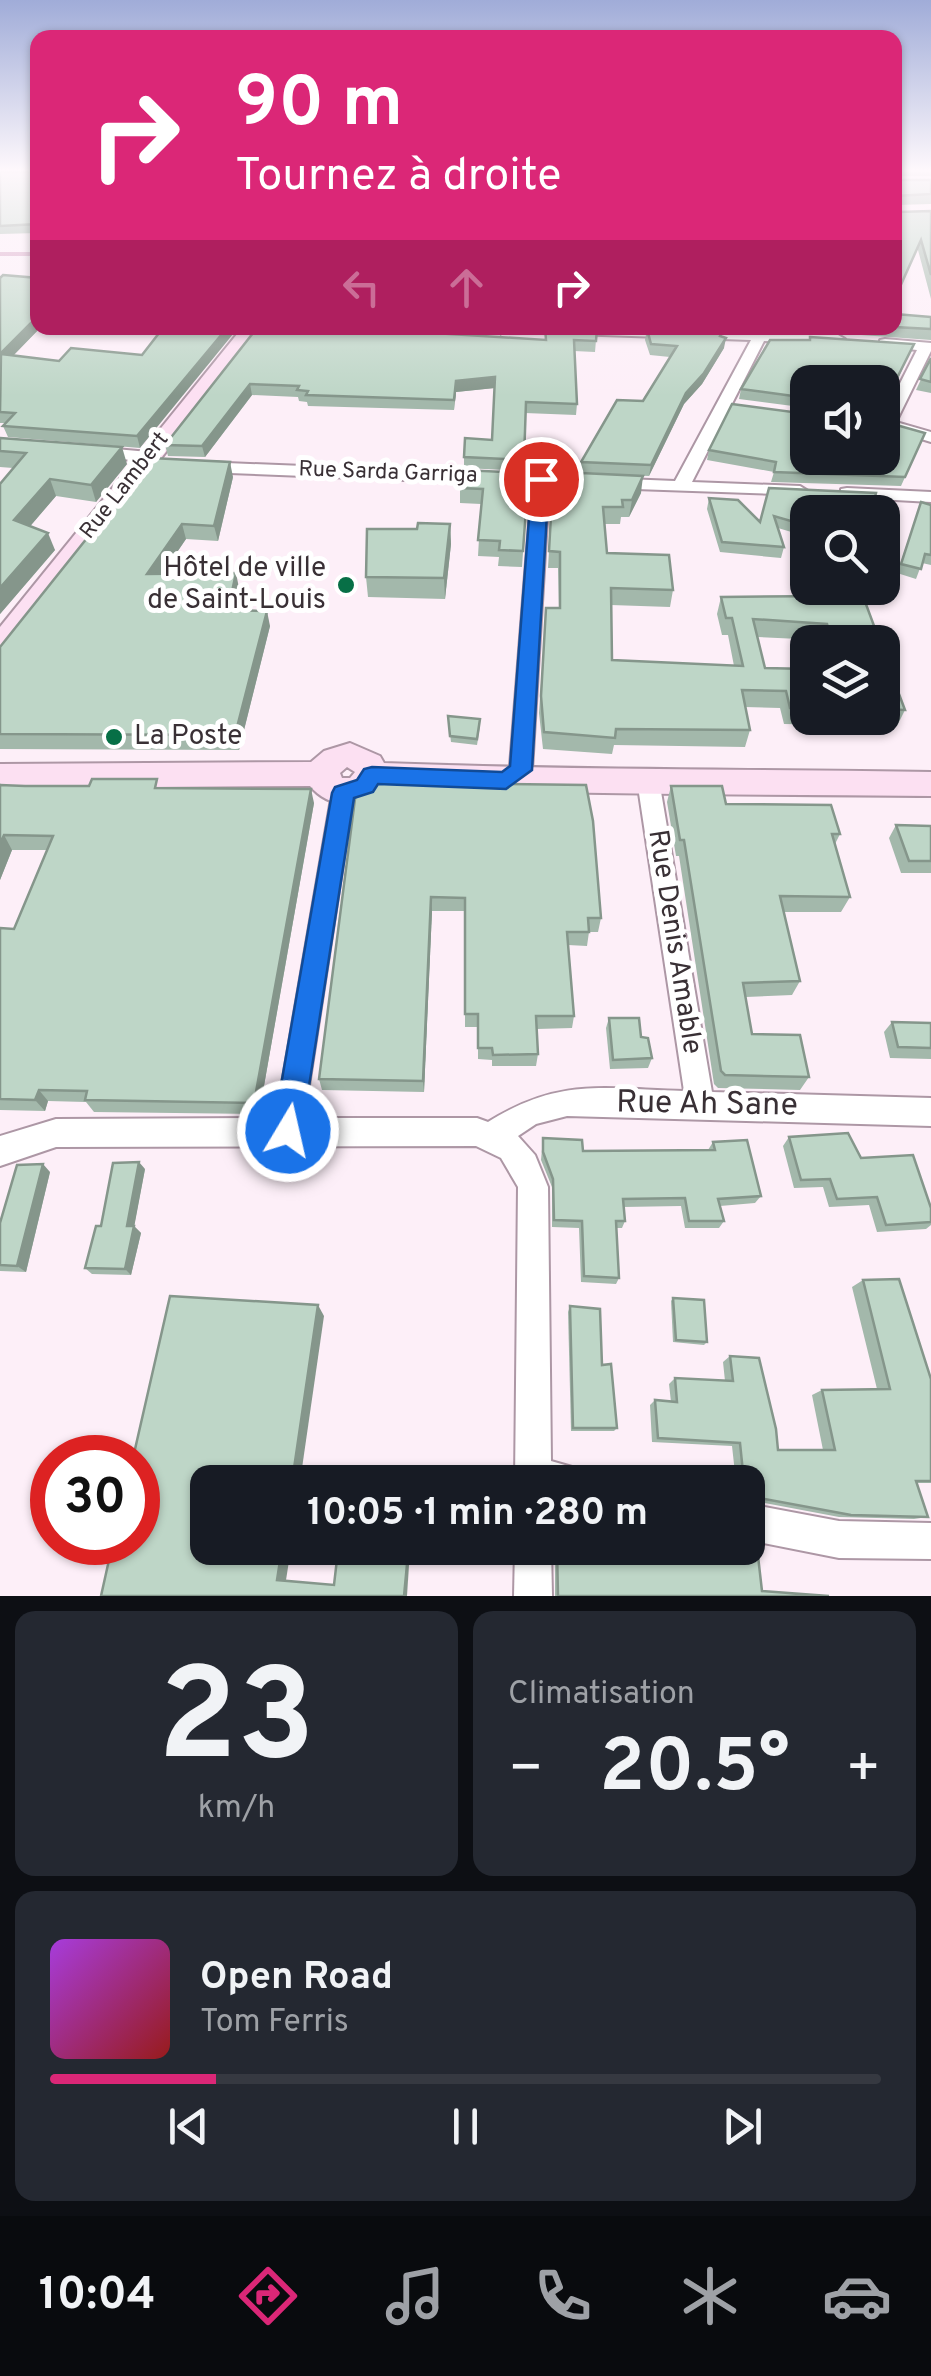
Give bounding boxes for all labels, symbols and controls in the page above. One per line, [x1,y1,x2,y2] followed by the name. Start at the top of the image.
[235,62,403,151] text: 90 m
[70,70,200,200] icon: right
[235,149,562,206] text: Tournez à droite
[334,260,389,315] icon: left
[439,260,494,315] icon: ahead
[544,260,599,315] icon: right
[790,365,900,735] map controls
[790,365,900,475] button: sound
[75,427,175,545] street label: Rue Lambert
[499,437,584,522] pin
[514,452,569,507] icon: arrive
[298,456,478,490] street label: Rue Sarda Garriga
[790,495,900,605] button: search
[147,551,326,619] place label: Hôtel de ville de Saint-Louis
[335,574,357,596] marker: Hôtel de ville de Saint-Louis
[790,625,900,735] button: layers
[134,719,242,755] place label: La Poste
[103,726,125,748] marker: La Poste
[638,827,710,1057] street label: Rue Denis Amable
[236,1079,340,1183] position arrow
[616,1083,798,1127] street label: Rue Ah Sane
[30,1435,160,1565] speed limit sign: 30
[307,1490,648,1539] text: 10:05 · 1 min · 280 m
[158,1641,315,1806] text: 23
[508,1675,695,1715] text: Climatisation
[599,1723,790,1818] text: 20.5°
[508,1736,543,1806] text: −
[846,1736,881,1806] text: +
[198,1789,275,1829] text: km/h
[200,1954,393,2003] text: Open Road
[200,2003,349,2043] text: Tom Ferris
[161,2099,216,2154] icon: previous
[438,2099,493,2154] icon: pause
[715,2099,770,2154] icon: next
[233,2261,303,2331] icon: directions
[380,2261,450,2331] icon: music
[528,2261,598,2331] icon: phone
[675,2261,745,2331] icon: climate
[822,2261,892,2331] icon: car
[39,2268,156,2325] text: 10:04

